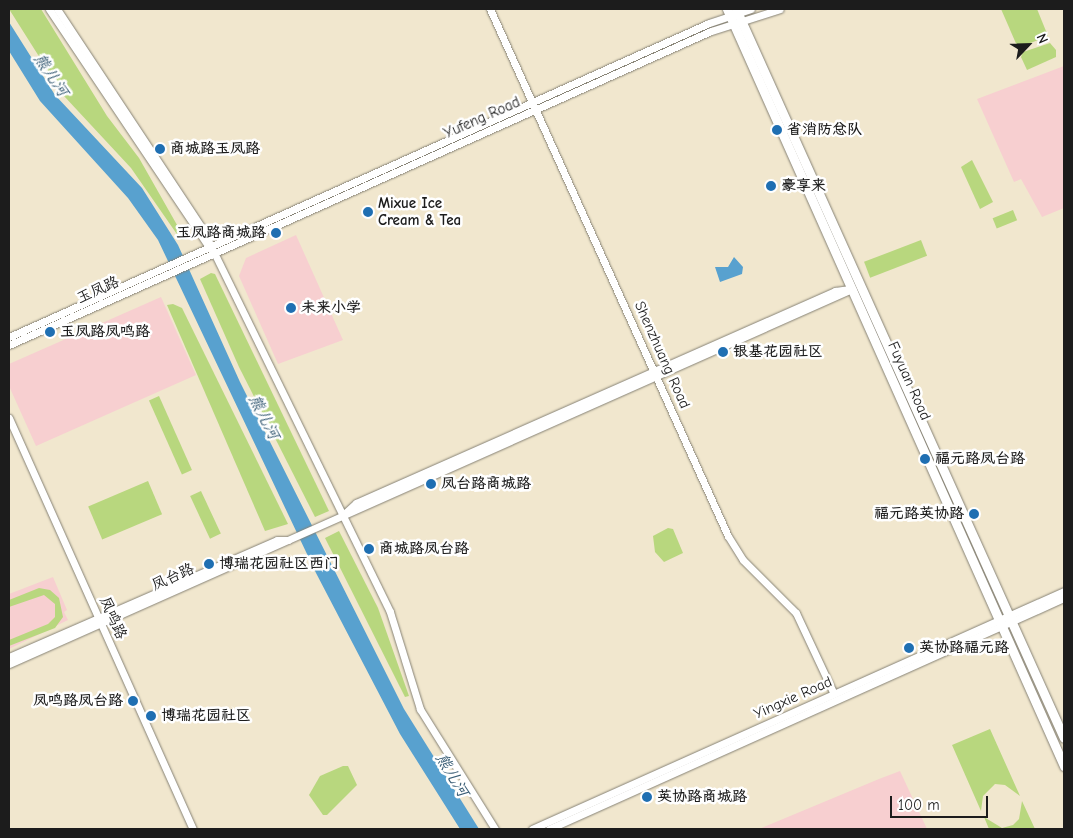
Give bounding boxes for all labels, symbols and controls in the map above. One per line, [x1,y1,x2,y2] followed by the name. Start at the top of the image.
[1003,20,1053,70] north arrow
[1033,31,1052,46] text: N
[30,50,72,100] water label: 熊儿河
[441,93,523,143] street label: Yufeng Road
[787,121,862,139] place label: 省消防总队
[771,124,783,136] marker: 省消防总队
[170,140,260,158] place label: 商城路玉凤路
[154,143,166,155] marker: 商城路玉凤路
[781,177,826,195] place label: 豪享来
[765,180,777,192] marker: 豪享来
[378,194,461,229] place label: Mixue Ice Cream & Tea
[362,206,374,218] marker: Mixue Ice Cream & Tea
[176,224,266,242] place label: 玉凤路商城路
[270,227,282,239] marker: 玉凤路商城路
[74,273,122,307] street label: 玉凤路
[630,298,694,412] street label: Shenzhuang Road
[301,299,361,317] place label: 未来小学
[285,302,297,314] marker: 未来小学
[60,323,150,341] place label: 玉凤路凤鸣路
[44,326,56,338] marker: 玉凤路凤鸣路
[884,339,934,423] street label: Fuyuan Road
[733,343,823,361] place label: 银基花园社区
[717,346,729,358] marker: 银基花园社区
[245,391,283,443] water label: 熊儿河
[935,450,1025,468] place label: 福元路凤台路
[919,453,931,465] marker: 福元路凤台路
[441,475,531,493] place label: 凤台路商城路
[425,478,437,490] marker: 凤台路商城路
[874,505,964,523] place label: 福元路英协路
[968,508,980,520] marker: 福元路英协路
[379,540,469,558] place label: 商城路凤台路
[363,543,375,555] marker: 商城路凤台路
[219,555,339,573] place label: 博瑞花园社区西门
[203,558,215,570] marker: 博瑞花园社区西门
[149,560,197,594] street label: 凤台路
[96,594,130,642] street label: 凤鸣路
[919,639,1009,657] place label: 英协路福元路
[903,642,915,654] marker: 英协路福元路
[751,673,835,723] street label: Yingxie Road
[33,692,123,710] place label: 凤鸣路凤台路
[127,695,139,707] marker: 凤鸣路凤台路
[161,707,251,725] place label: 博瑞花园社区
[145,710,157,722] marker: 博瑞花园社区
[431,749,473,801] water label: 熊儿河
[893,786,990,818] scale bar
[657,788,747,806] place label: 英协路商城路
[641,791,653,803] marker: 英协路商城路
[898,796,940,814] text: 100 m

